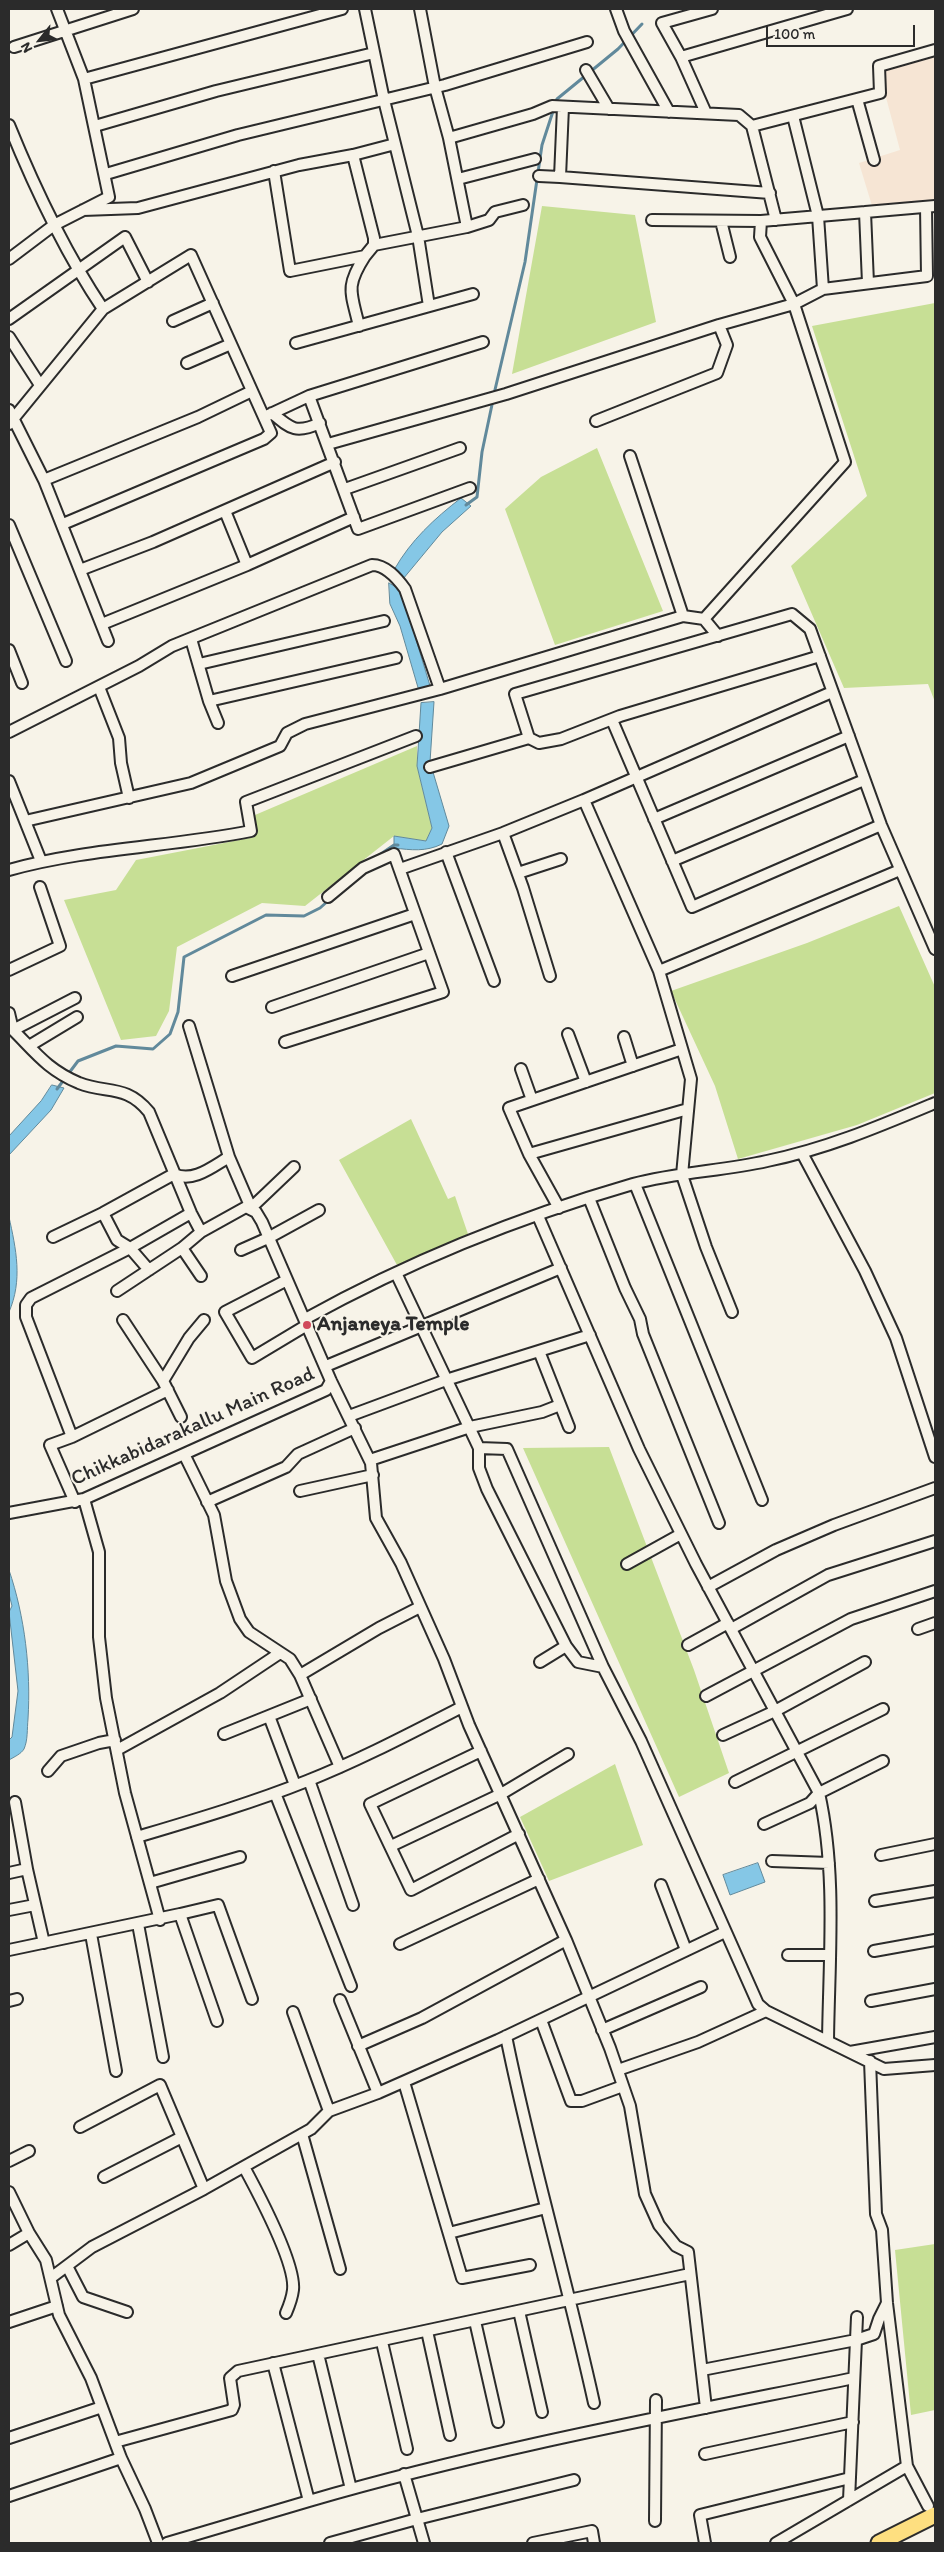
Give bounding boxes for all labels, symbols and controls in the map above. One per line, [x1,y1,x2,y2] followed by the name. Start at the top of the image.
[15,15,65,65] north arrow
[769,15,918,47] scale bar
[774,25,815,43] text: 100 m
[17,39,36,56] text: N
[317,1312,469,1338] place label: Anjaneya Temple
[301,1319,313,1331] marker: Anjaneya Temple
[67,1362,319,1492] street label: Chikkabidarakallu Main Road

